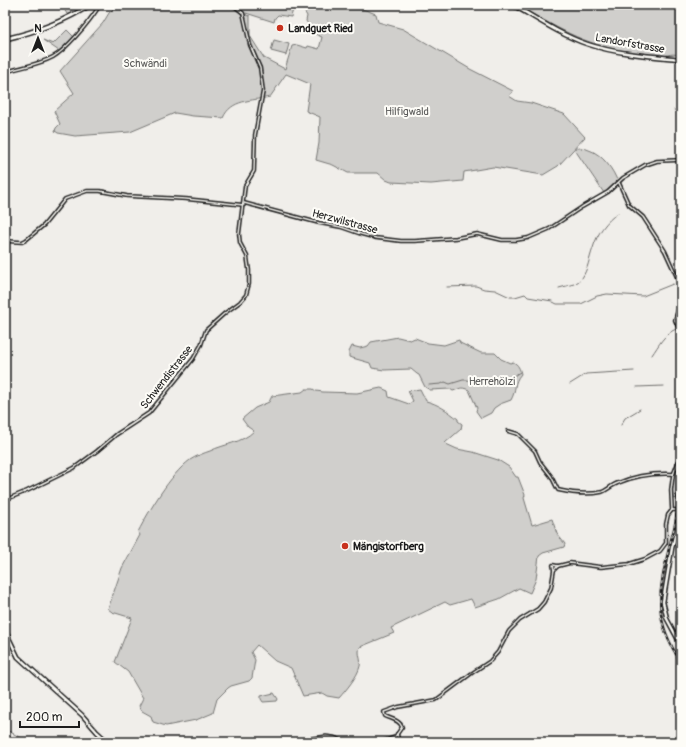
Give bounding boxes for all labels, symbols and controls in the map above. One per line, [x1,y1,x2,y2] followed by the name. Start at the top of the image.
[18,18,58,58] north arrow
[34,22,42,35] text: N
[288,22,353,35] place label: Landguet Ried
[275,23,285,33] marker: Landguet Ried
[594,31,666,56] street label: Landorfstrasse
[123,57,167,70] park label: Schwändi
[385,105,429,118] park label: Hilfigwald
[311,206,380,237] street label: Herzwilstrasse
[138,343,196,412] street label: Schwendistrasse
[469,375,515,388] park label: Herrehölzi
[353,540,424,553] place label: Mängistorfberg
[340,541,350,551] marker: Mängistorfberg
[20,703,79,729] scale bar
[26,710,63,725] text: 200 m

